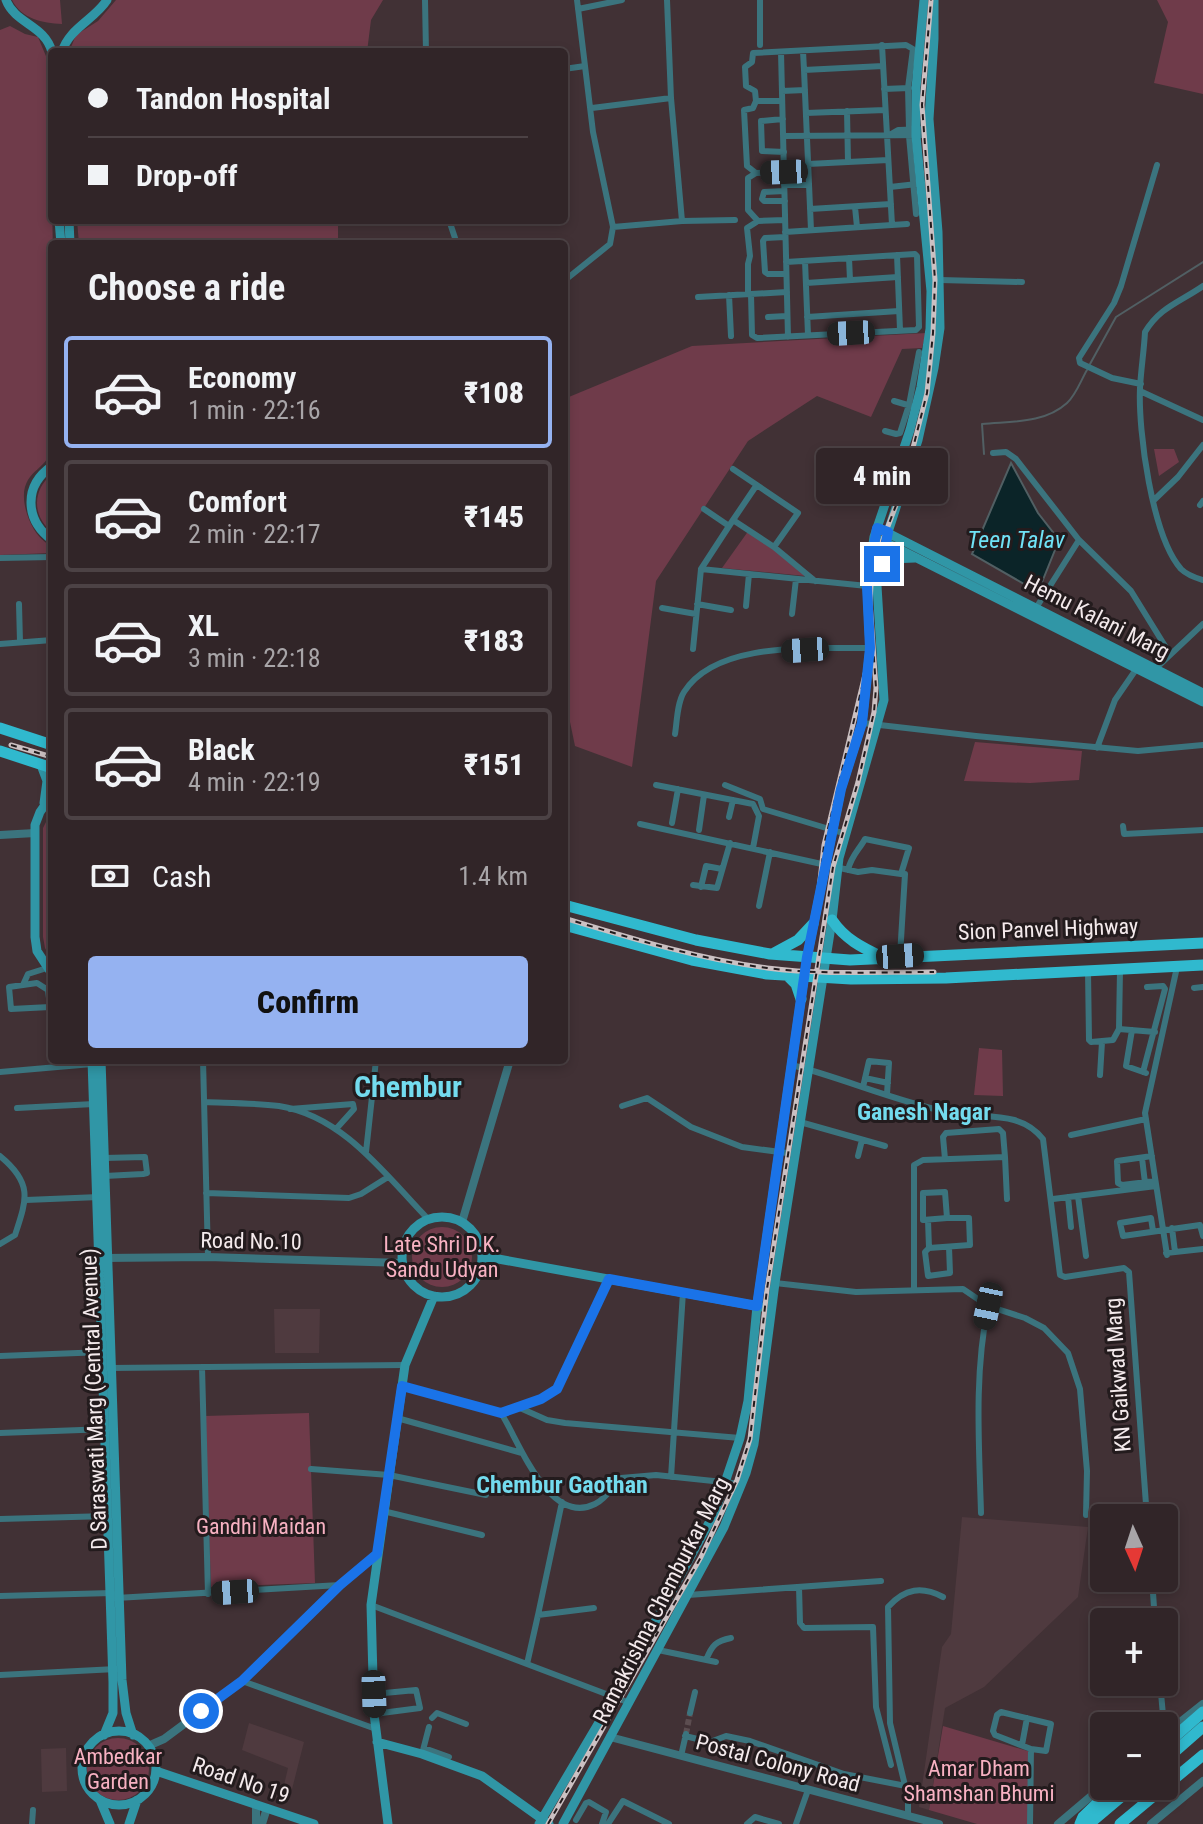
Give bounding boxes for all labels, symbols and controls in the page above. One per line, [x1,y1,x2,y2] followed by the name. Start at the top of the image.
[136,81,330,116] text: Tandon Hospital
[136,158,238,193] text: Drop-off
[760,159,808,185] car
[88,267,285,309] text: Choose a ride
[826,320,876,346] car
[92,356,164,428] icon: car
[188,360,296,395] text: Economy
[464,375,524,410] text: ₹108
[188,395,321,425] text: 1 min · 22:16
[816,448,948,504] callout: 4 min
[853,461,911,491] text: 4 min
[92,480,164,552] icon: car
[188,484,287,519] text: Comfort
[464,499,524,534] text: ₹145
[188,519,321,549] text: 2 min · 22:17
[967,526,1066,554] water label: Teen Talav
[864,546,900,582] route end
[1020,570,1174,664] street label: Hemu Kalani Marg
[92,604,164,676] icon: car
[188,608,219,643] text: XL
[464,623,524,658] text: ₹183
[780,636,830,664] car
[188,643,321,673] text: 3 min · 22:18
[92,728,164,800] icon: car
[188,732,255,767] text: Black
[464,747,524,782] text: ₹151
[188,767,321,797] text: 4 min · 22:19
[88,854,132,898] icon: cash
[152,859,212,894] text: Cash
[458,861,528,891] text: 1.4 km
[958,913,1138,945] street label: Sion Panvel Highway
[875,942,925,970] car
[88,956,528,1048] button: Confirm
[354,1069,462,1104] district label: Chembur
[857,1098,991,1126] district label: Ganesh Nagar
[200,1228,302,1254] street label: Road No.10
[384,1232,500,1282] park label: Late Shri D.K. Sandu Udyan
[76,1248,113,1550] street label: D Saraswati Marg (Central Avenue)
[971,1280,1005,1332] car
[1100,1297,1136,1453] street label: KN Gaikwad Marg
[476,1471,648,1499] district label: Chembur Gaothan
[588,1473,734,1727] street label: Ramakrishna Chemburkar Marg
[1090,1504,1178,1592] north arrow
[1090,1504,1178,1800] map controls
[196,1514,326,1539] park label: Gandhi Maidan
[210,1578,260,1606] car
[1090,1608,1178,1696] button: +
[361,1670,387,1718] car
[183,1693,219,1729] route start
[1090,1712,1178,1800] button: −
[693,1729,863,1797] street label: Postal Colony Road
[74,1744,163,1794] park label: Ambedkar Garden
[189,1752,293,1808] street label: Road No 19
[904,1756,1054,1806] park label: Amar Dham Shamshan Bhumi

